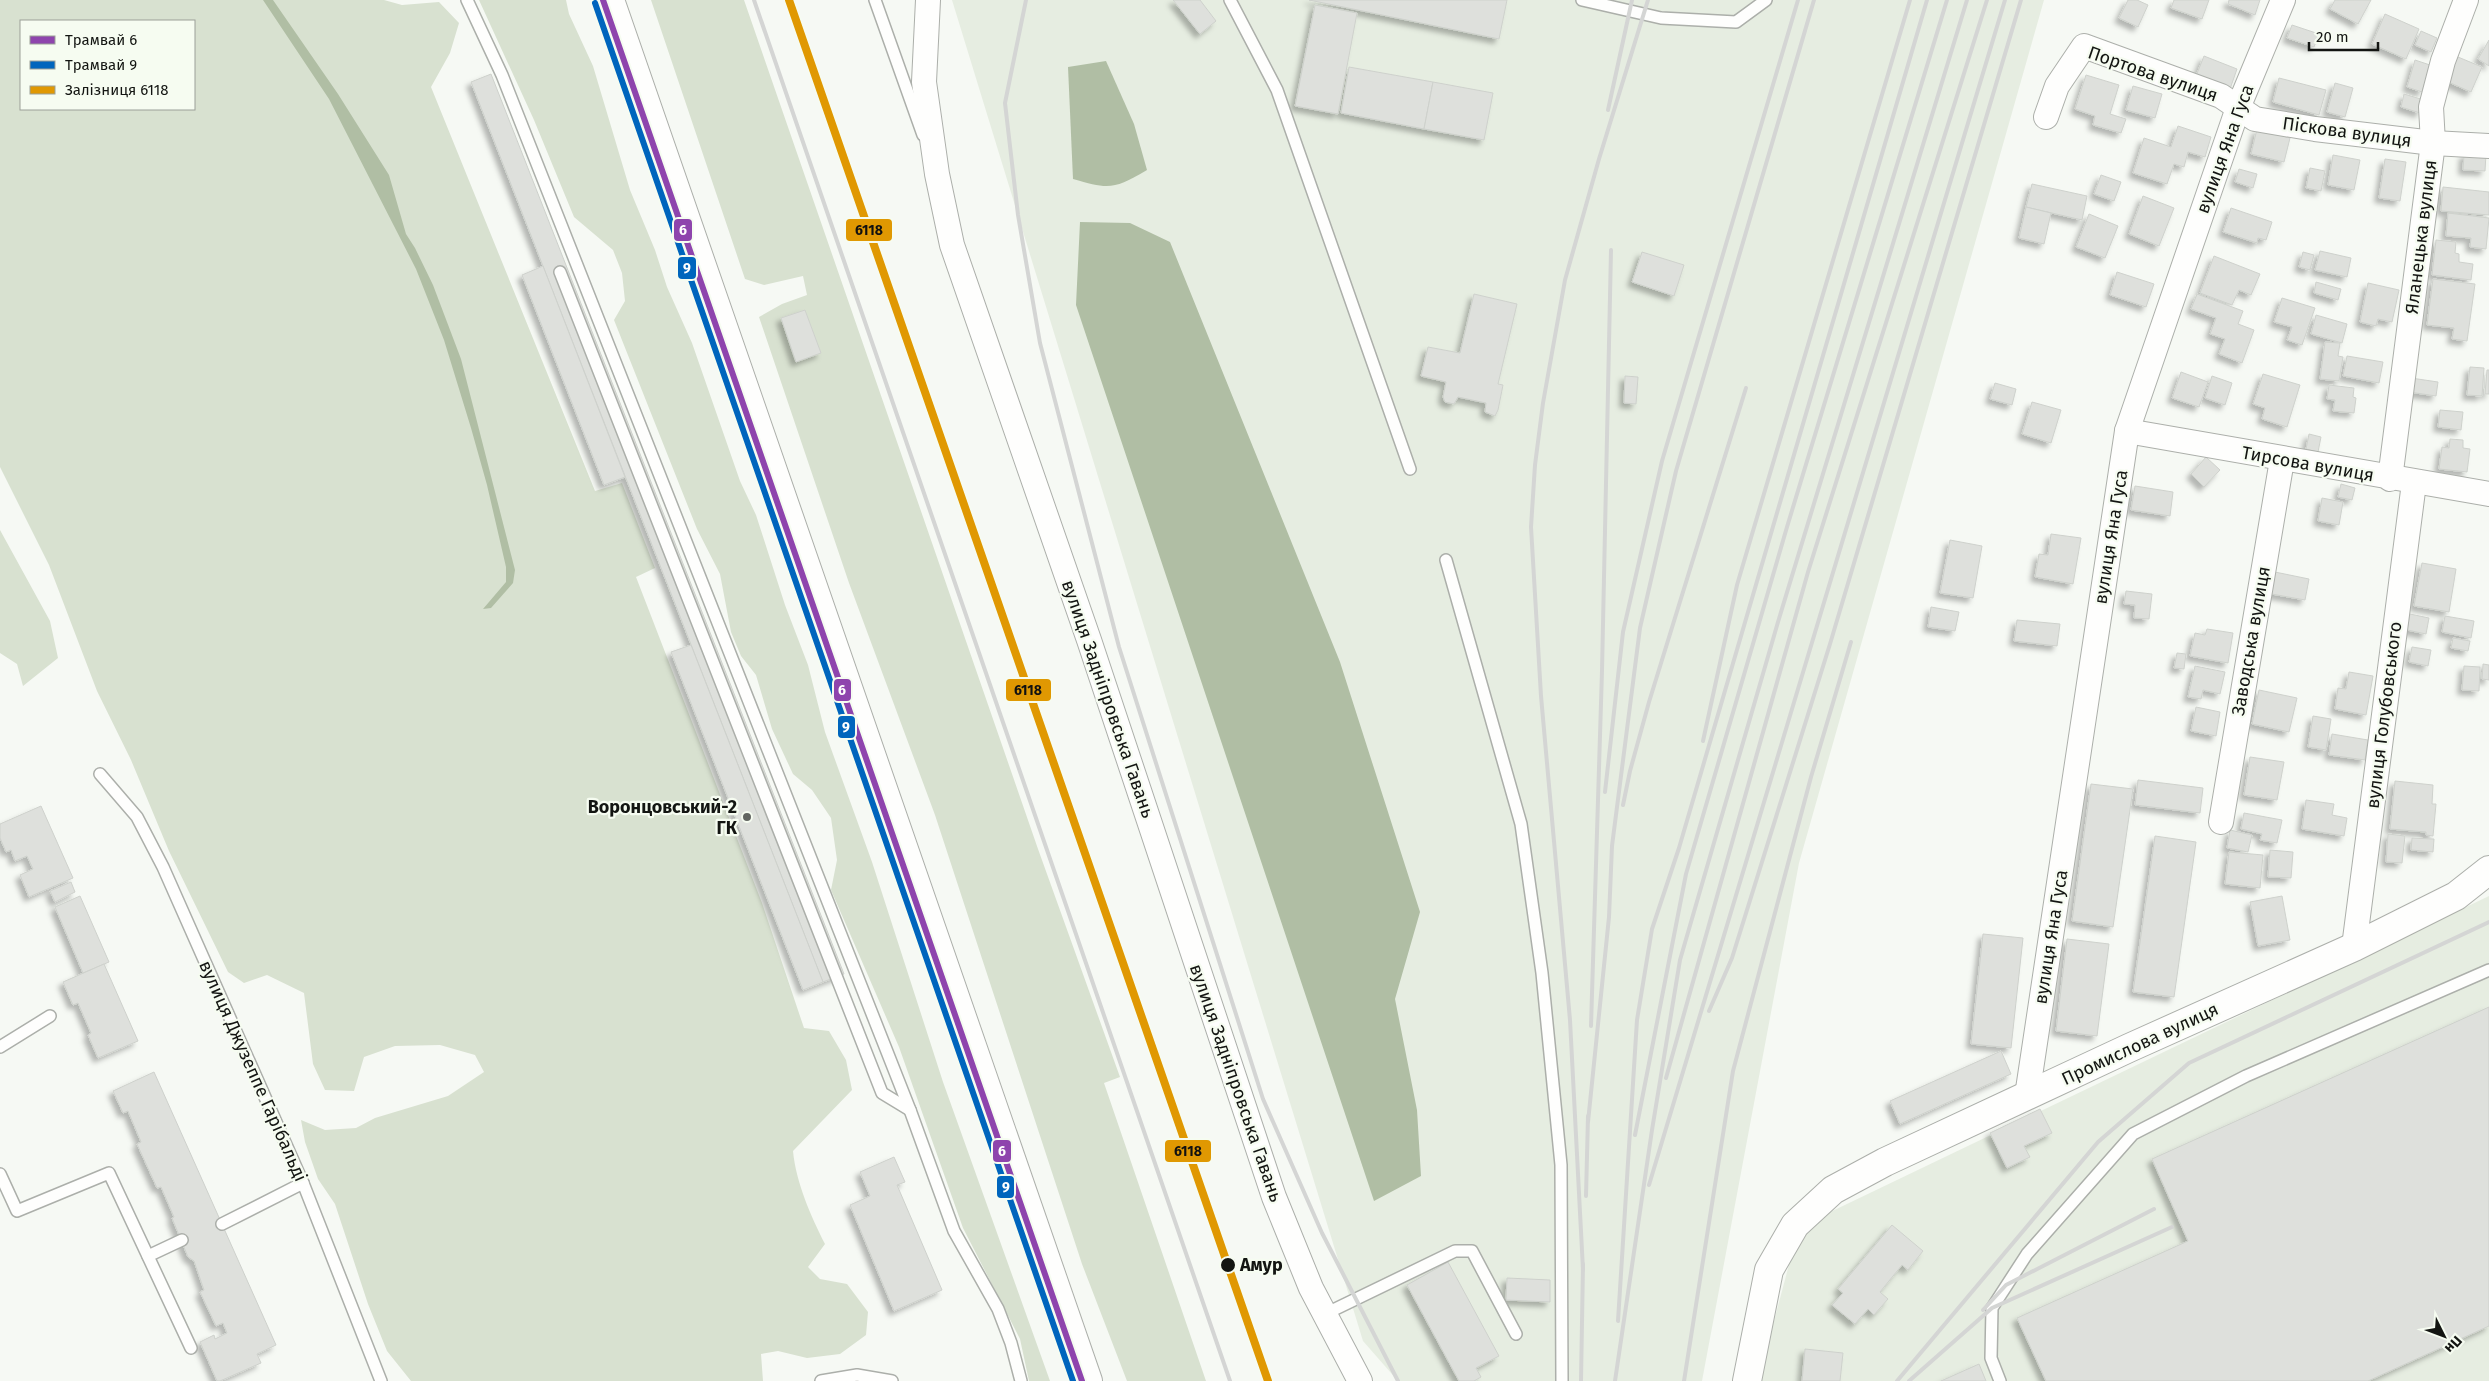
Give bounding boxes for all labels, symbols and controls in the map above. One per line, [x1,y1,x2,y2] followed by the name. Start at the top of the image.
[20,20,195,110] legend
[2309,20,2378,52] scale bar
[2316,28,2349,46] text: 20 m
[65,31,137,49] text: Трамвай 6
[2085,41,2221,107] street label: Портова вулиця
[65,56,137,74] text: Трамвай 9
[65,81,169,99] text: Залізниця 6118
[2191,81,2259,217] street label: вулиця Яна Гуса
[2281,112,2413,152] street label: Піскова вулиця
[2401,159,2441,315] street label: Яланецька вулиця
[673,218,693,242] line badge: 6
[845,218,893,242] line badge: 6118
[679,222,687,239] text: 6
[855,222,883,239] text: 6118
[677,256,697,280] line badge: 9
[683,260,691,277] text: 9
[2240,442,2376,486] street label: Тирсова вулиця
[2090,468,2132,606] street label: вулиця Яна Гуса
[2227,565,2275,717] street label: Заводська вулиця
[1057,577,1159,821] street label: вулиця Задніпровська Гавань
[2362,620,2406,810] street label: вулиця Голубовського
[833,678,852,702] line badge: 6
[1005,678,1052,702] line badge: 6118
[838,682,846,699] text: 6
[1014,682,1042,699] text: 6118
[837,715,856,739] line badge: 9
[842,719,850,736] text: 9
[588,796,738,839] place label: Воронцовський-2 ГК
[741,811,753,823] marker: Воронцовський-2 ГК
[2030,868,2072,1006] street label: вулиця Яна Гуса
[194,957,312,1185] street label: вулиця Джузеппе Гарібальді
[1185,961,1287,1205] street label: вулиця Задніпровська Гавань
[2058,998,2222,1090] street label: Промислова вулиця
[992,1139,1012,1163] line badge: 6
[1164,1139,1212,1163] line badge: 6118
[998,1143,1006,1160] text: 6
[1174,1143,1202,1160] text: 6118
[996,1175,1015,1199] line badge: 9
[1002,1179,1010,1196] text: 9
[1239,1254,1283,1276] place label: Амур
[1219,1256,1237,1274] marker: Амур
[2419,1311,2469,1361] north arrow
[2441,1332,2465,1357] text: Пн

